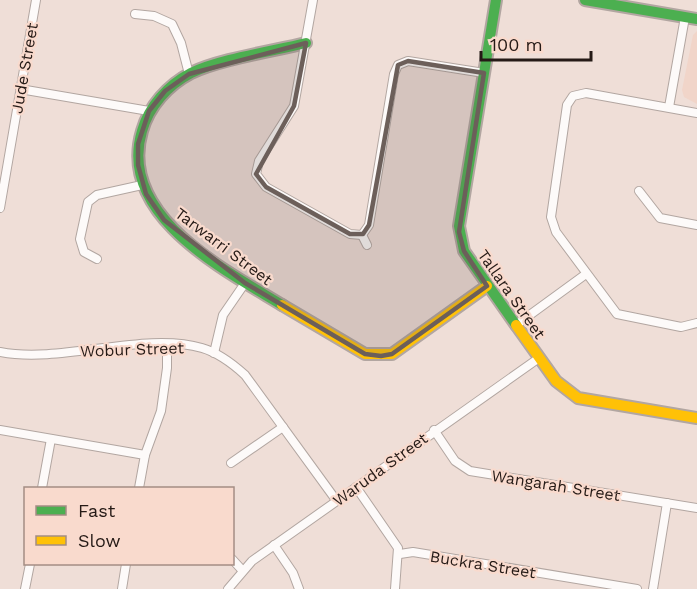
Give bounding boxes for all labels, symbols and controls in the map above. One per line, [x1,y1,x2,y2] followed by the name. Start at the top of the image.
[7,21,42,115] street label: Jude Street
[481,24,590,62] scale bar
[490,34,543,55] text: 100 m
[171,204,276,289] street label: Tarwarri Street
[474,246,550,343] street label: Tallara Street
[80,338,185,361] street label: Wobur Street
[329,428,432,510] street label: Waruda Street
[490,466,622,505] street label: Wangarah Street
[24,487,234,565] legend
[78,500,116,521] text: Fast
[78,530,121,551] text: Slow
[429,547,538,582] street label: Buckra Street

